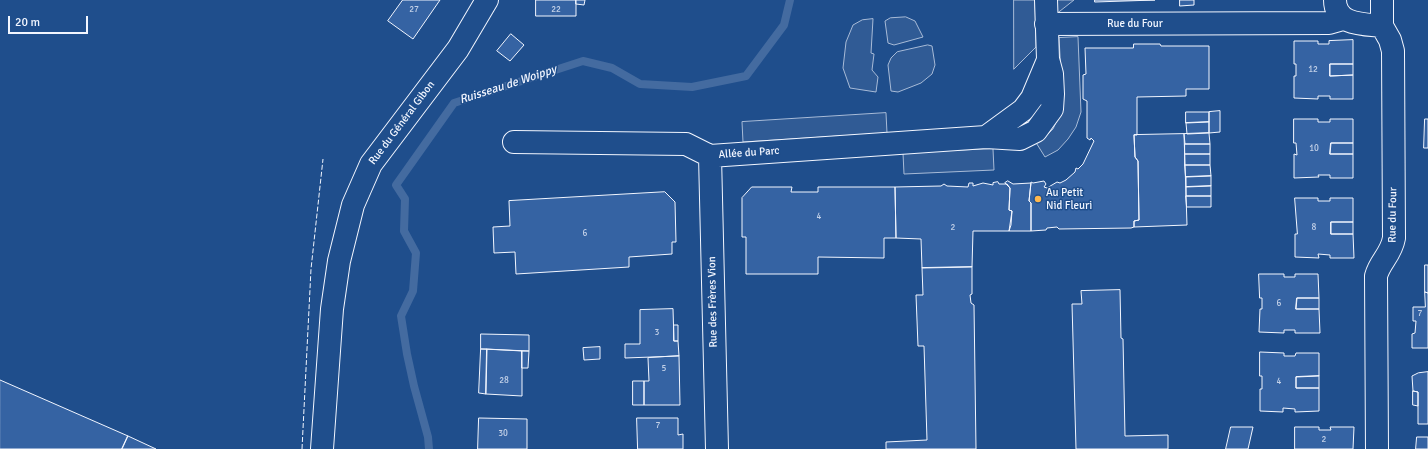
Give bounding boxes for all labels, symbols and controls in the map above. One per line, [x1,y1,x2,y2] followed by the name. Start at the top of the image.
[409,5,419,15] house number: 27
[551,5,561,15] house number: 22
[10,8,90,34] scale bar
[15,15,40,30] text: 20 m
[1107,17,1163,31] street label: Rue du Four
[458,63,558,107] water label: Ruisseau de Woippy
[1308,65,1318,75] house number: 12
[366,79,438,167] street label: Rue du Général Gibon
[718,144,780,162] street label: Allée du Parc
[1309,144,1319,154] house number: 10
[1046,186,1092,212] place label: Au Petit Nid Fleuri
[1386,187,1400,243] street label: Rue du Four
[1033,194,1043,204] marker: Au Petit Nid Fleuri
[817,212,821,222] house number: 4
[951,223,955,233] house number: 2
[1312,223,1316,233] house number: 8
[583,229,587,239] house number: 6
[706,256,720,348] street label: Rue des Frères Vion
[1277,299,1281,309] house number: 6
[1418,309,1422,319] house number: 7
[655,328,659,338] house number: 3
[662,364,666,374] house number: 5
[499,376,509,386] house number: 28
[1277,377,1281,387] house number: 4
[656,421,660,431] house number: 7
[498,429,508,439] house number: 30
[1322,435,1326,445] house number: 2

